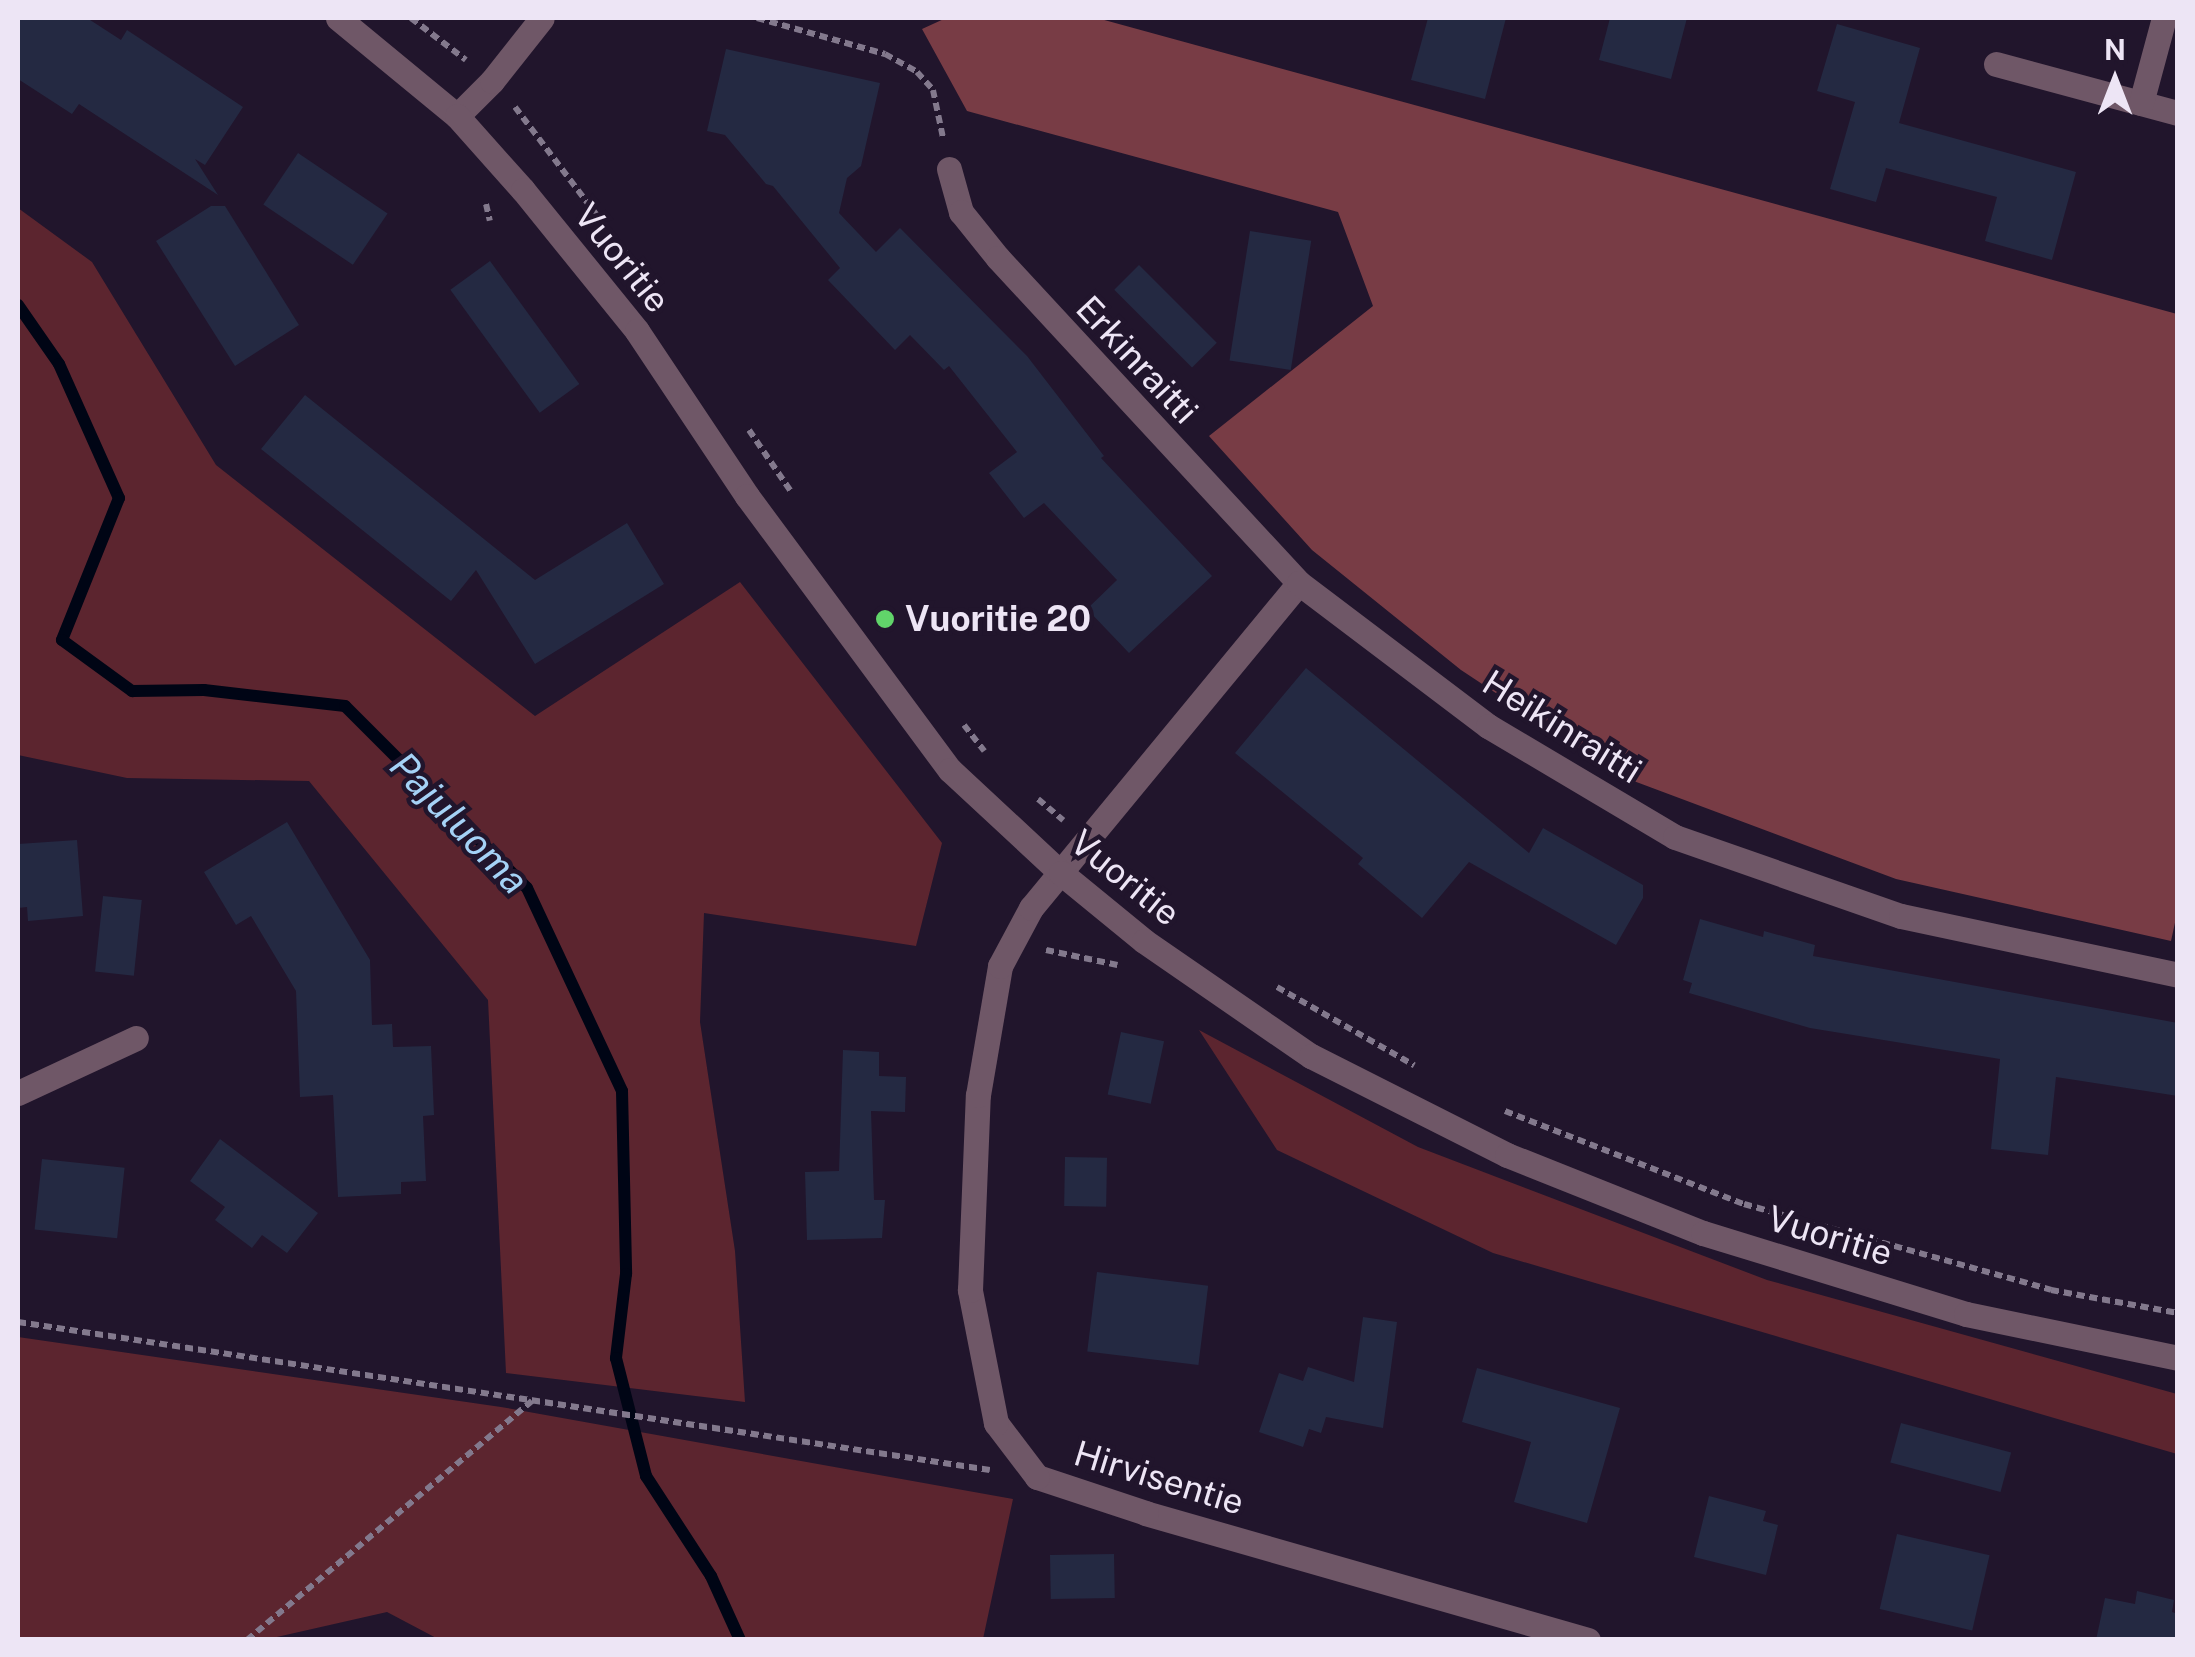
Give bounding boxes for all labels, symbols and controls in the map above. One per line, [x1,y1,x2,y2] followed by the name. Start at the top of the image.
[2065,30,2165,130] north arrow
[2104,33,2126,66] text: N
[565,195,679,321] street label: Vuoritie
[1067,288,1207,432] street label: Erkinraitti
[905,598,1091,640] place label: Vuoritie 20
[874,608,896,630] marker: Vuoritie 20
[1475,662,1649,792] street label: Heikinraitti
[380,743,538,903] water label: Pajuluoma
[1062,821,1188,935] street label: Vuoritie
[1763,1197,1897,1275] street label: Vuoritie
[1069,1432,1249,1524] street label: Hirvisentie

